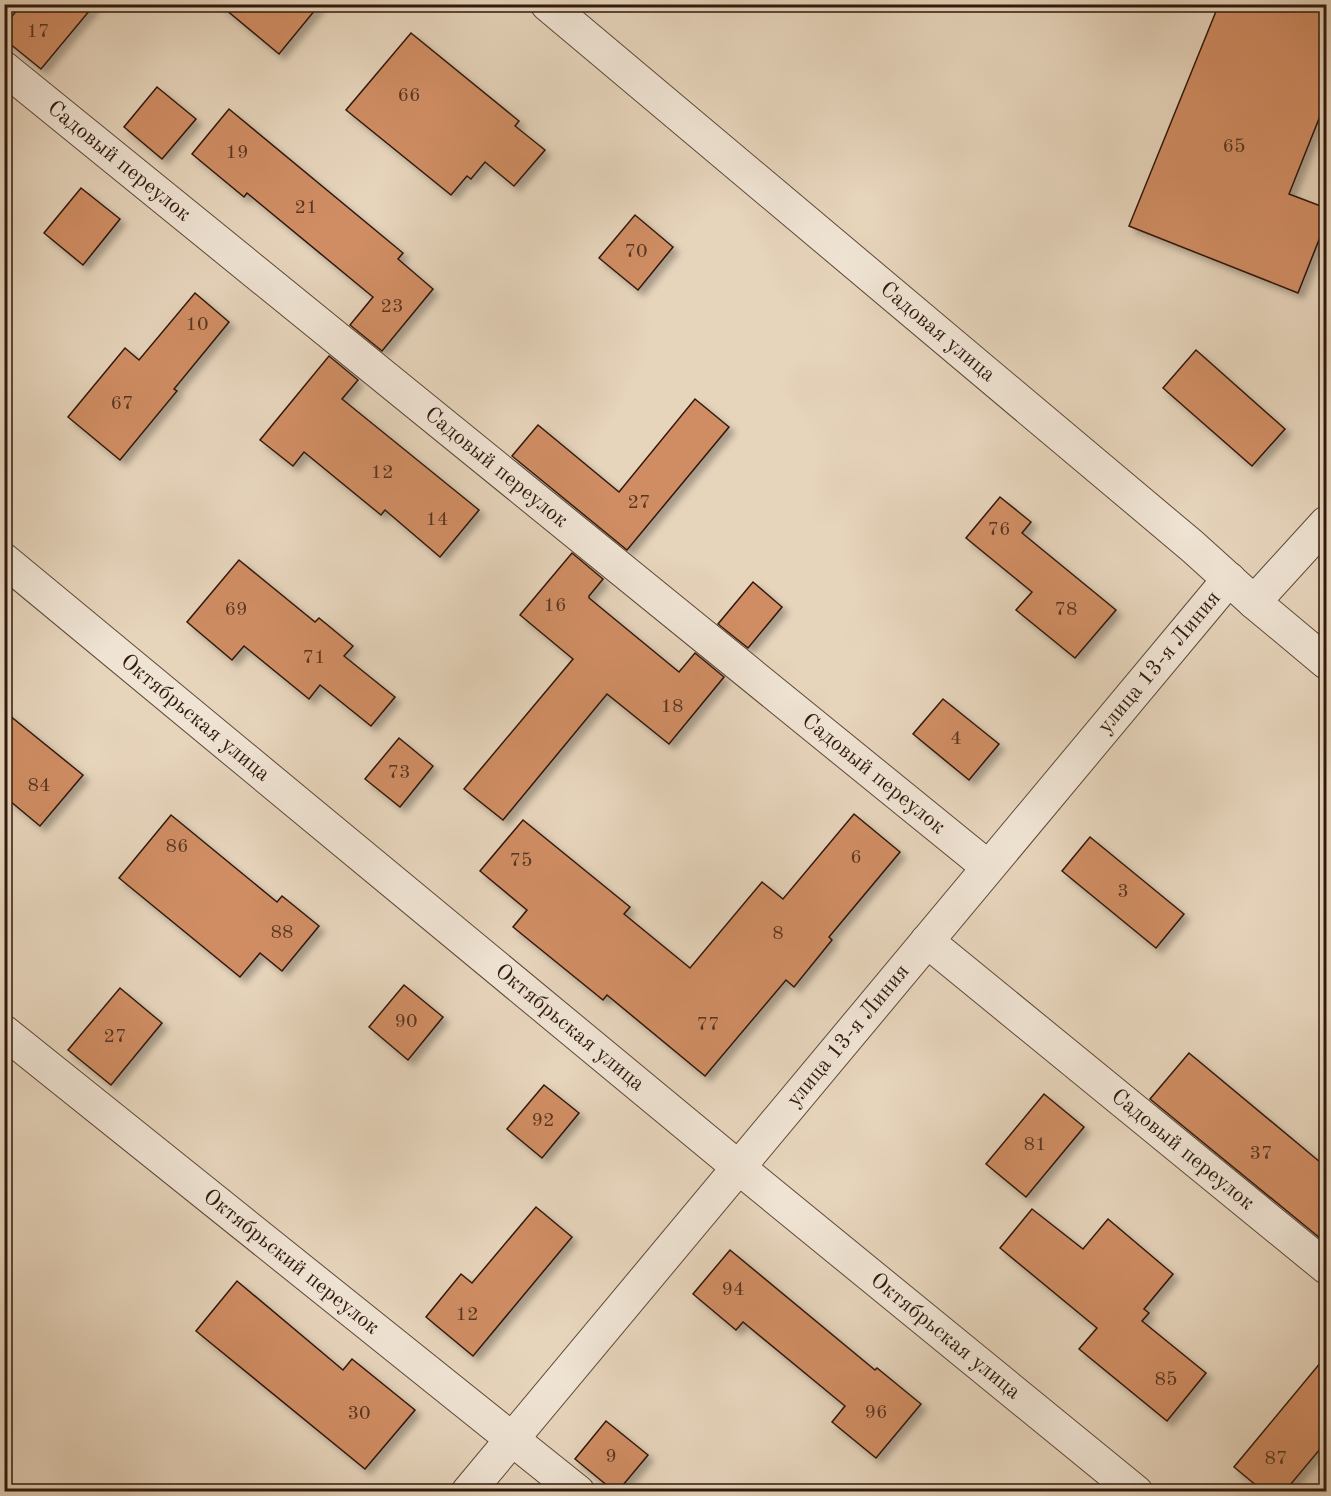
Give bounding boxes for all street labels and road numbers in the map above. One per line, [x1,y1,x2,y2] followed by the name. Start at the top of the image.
[43,97,195,226] street label: Садовый переулок
[876,278,999,387] street label: Садовая улица
[420,403,572,532] street label: Садовый переулок
[1094,587,1225,738] street label: улица 13-я Линия
[116,650,274,786] street label: Октябрьская улица
[798,709,949,839] street label: Садовый переулок
[491,960,649,1096] street label: Октябрьская улица
[783,960,914,1111] street label: улица 13-я Линия
[1107,1085,1258,1215] street label: Садовый переулок
[199,1185,383,1339] street label: Октябрьский переулок
[866,1269,1024,1404] street label: Октябрьская улица

